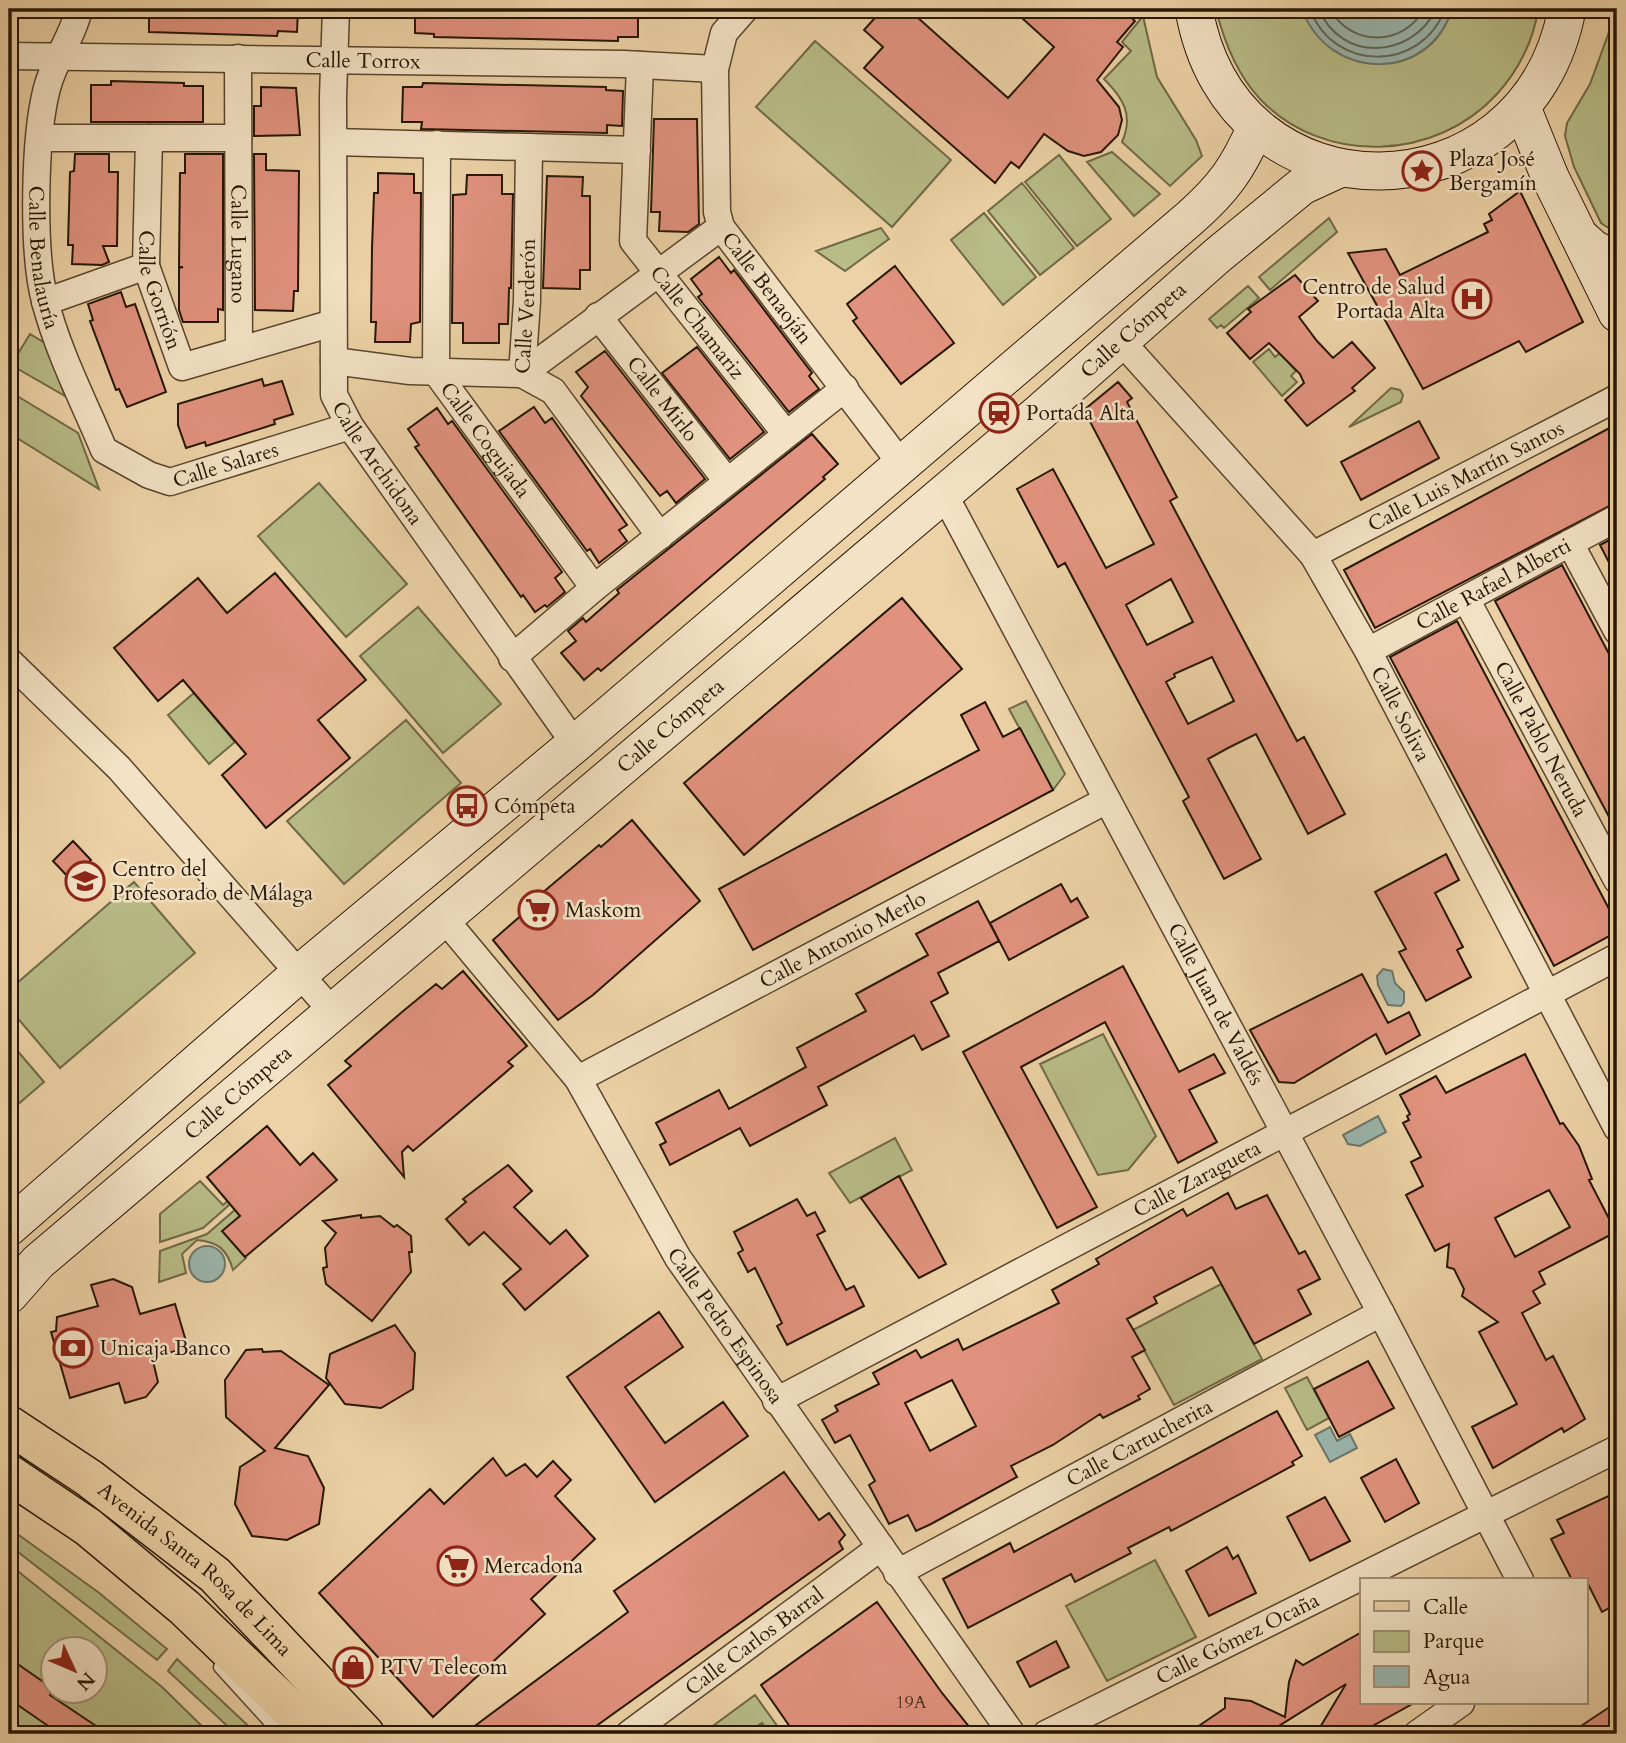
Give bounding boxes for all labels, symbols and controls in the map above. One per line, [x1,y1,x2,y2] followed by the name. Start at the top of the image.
[305,45,421,76] street label: Calle Torrox
[1449,145,1537,198] place label: Plaza José Bergamín
[1401,150,1443,192] place icon: Plaza José Bergamín
[224,184,253,304] street label: Calle Lugano
[22,185,67,333] street label: Calle Benalauría
[715,226,819,350] street label: Calle Benaoján
[132,230,189,354] street label: Calle Gorrión
[508,238,542,375] street label: Calle Verderón
[643,260,752,386] street label: Calle Chamariz
[1302,273,1445,326] place label: Centro de Salud Portada Alta
[1074,275,1192,385] street label: Calle Cómpeta
[1451,278,1493,320] hospital icon: Centro de Salud Portada Alta
[620,350,705,447] street label: Calle Mirlo
[433,376,538,504] street label: Calle Cogujada
[978,392,1020,434] station icon: Portada Alta
[325,396,430,531] street label: Calle Archidona
[1026,399,1135,428] place label: Portada Alta
[1363,413,1569,539] street label: Calle Luis Martín Santos
[169,435,282,495] street label: Calle Salares
[1411,531,1576,637] street label: Calle Rafael Alberti
[1488,656,1595,822] street label: Calle Pablo Neruda
[1364,661,1438,767] street label: Calle Soliva
[610,672,730,780] street label: Calle Cómpeta
[446,785,488,827] bus stop icon: Cómpeta
[494,792,576,821] place label: Cómpeta
[112,855,313,908] place label: Centro del Profesorado de Málaga
[64,860,106,902] school or university icon: Centro del Profesorado de Málaga
[754,884,931,995] street label: Calle Antonio Merlo
[517,889,559,931] supermarket icon: Maskom
[565,896,641,925] place label: Maskom
[1161,918,1271,1090] street label: Calle Juan de Valdés
[178,1039,298,1146] street label: Calle Cómpeta
[1128,1133,1266,1224] street label: Calle Zaragueta
[660,1242,791,1410] street label: Calle Pedro Espinosa
[52,1327,94,1369] bank icon: Unicaja Banco
[100,1334,230,1363] place label: Unicaja Banco
[1061,1392,1217,1494] street label: Calle Cartucherita
[92,1475,299,1663] street label: Avenida Santa Rosa de Lima
[436,1545,478,1587] supermarket icon: Mercadona
[484,1552,583,1581] place label: Mercadona
[1360,1578,1588,1704] legend
[679,1580,830,1702] street label: Calle Carlos Barral
[1151,1585,1324,1691] street label: Calle Gómez Ocaña
[1423,1593,1468,1622] text: Calle
[1423,1627,1484,1656] text: Parque
[38,1634,108,1704] north arrow
[332,1646,374,1688] shop icon: PTV Telecom
[380,1653,508,1682] place label: PTV Telecom
[1423,1663,1470,1692] text: Agua
[70,1666,101,1696] text: N
[895,1690,927,1715] house number: 19A

